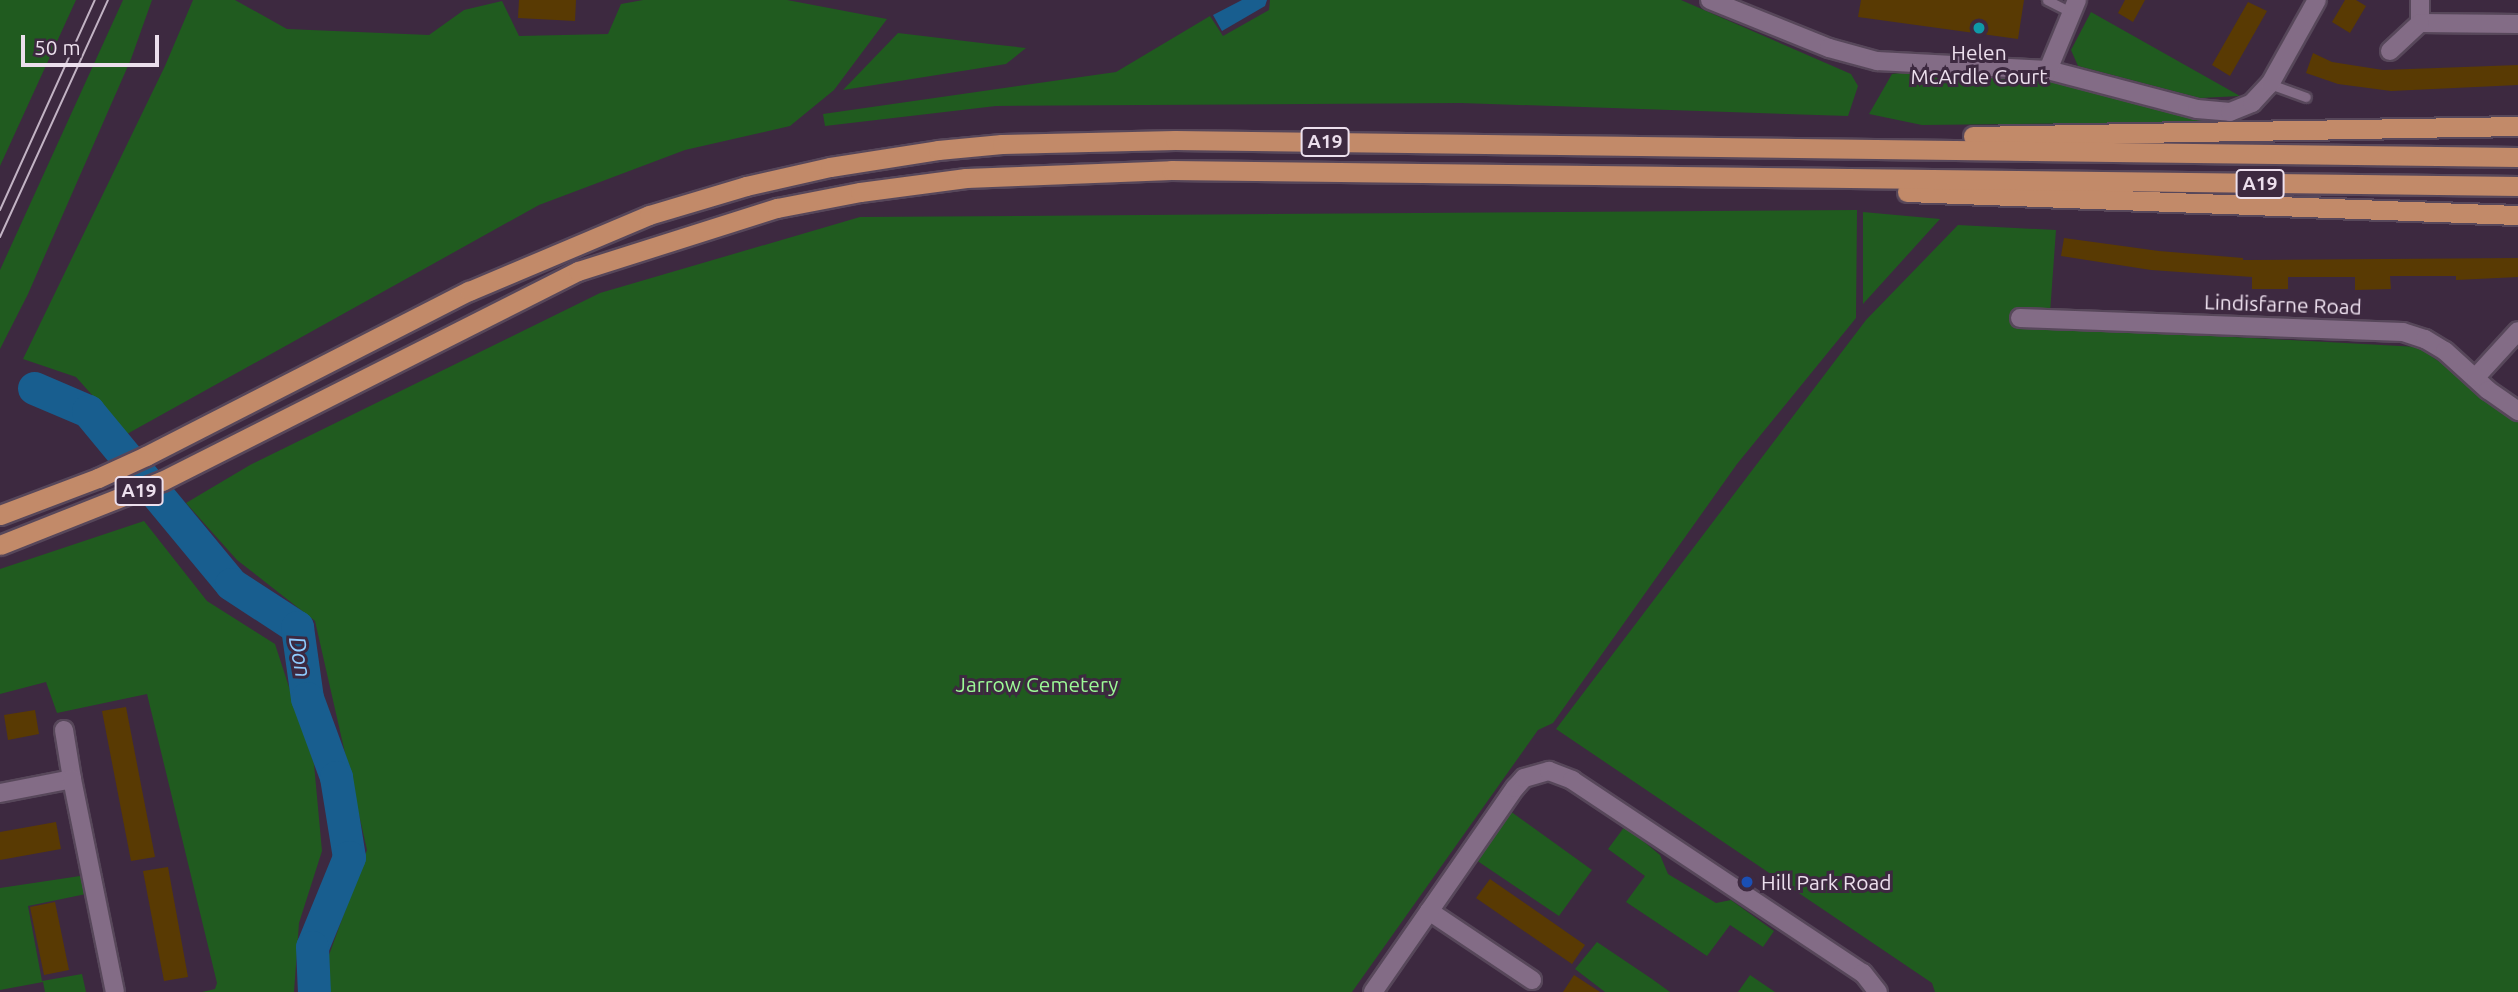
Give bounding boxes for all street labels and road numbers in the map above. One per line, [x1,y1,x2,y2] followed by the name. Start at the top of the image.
[1300,126,1350,158] road number: A19
[2236,168,2284,200] road number: A19
[2204,289,2362,319] street label: Lindisfarne Road
[114,476,164,506] road number: A19

